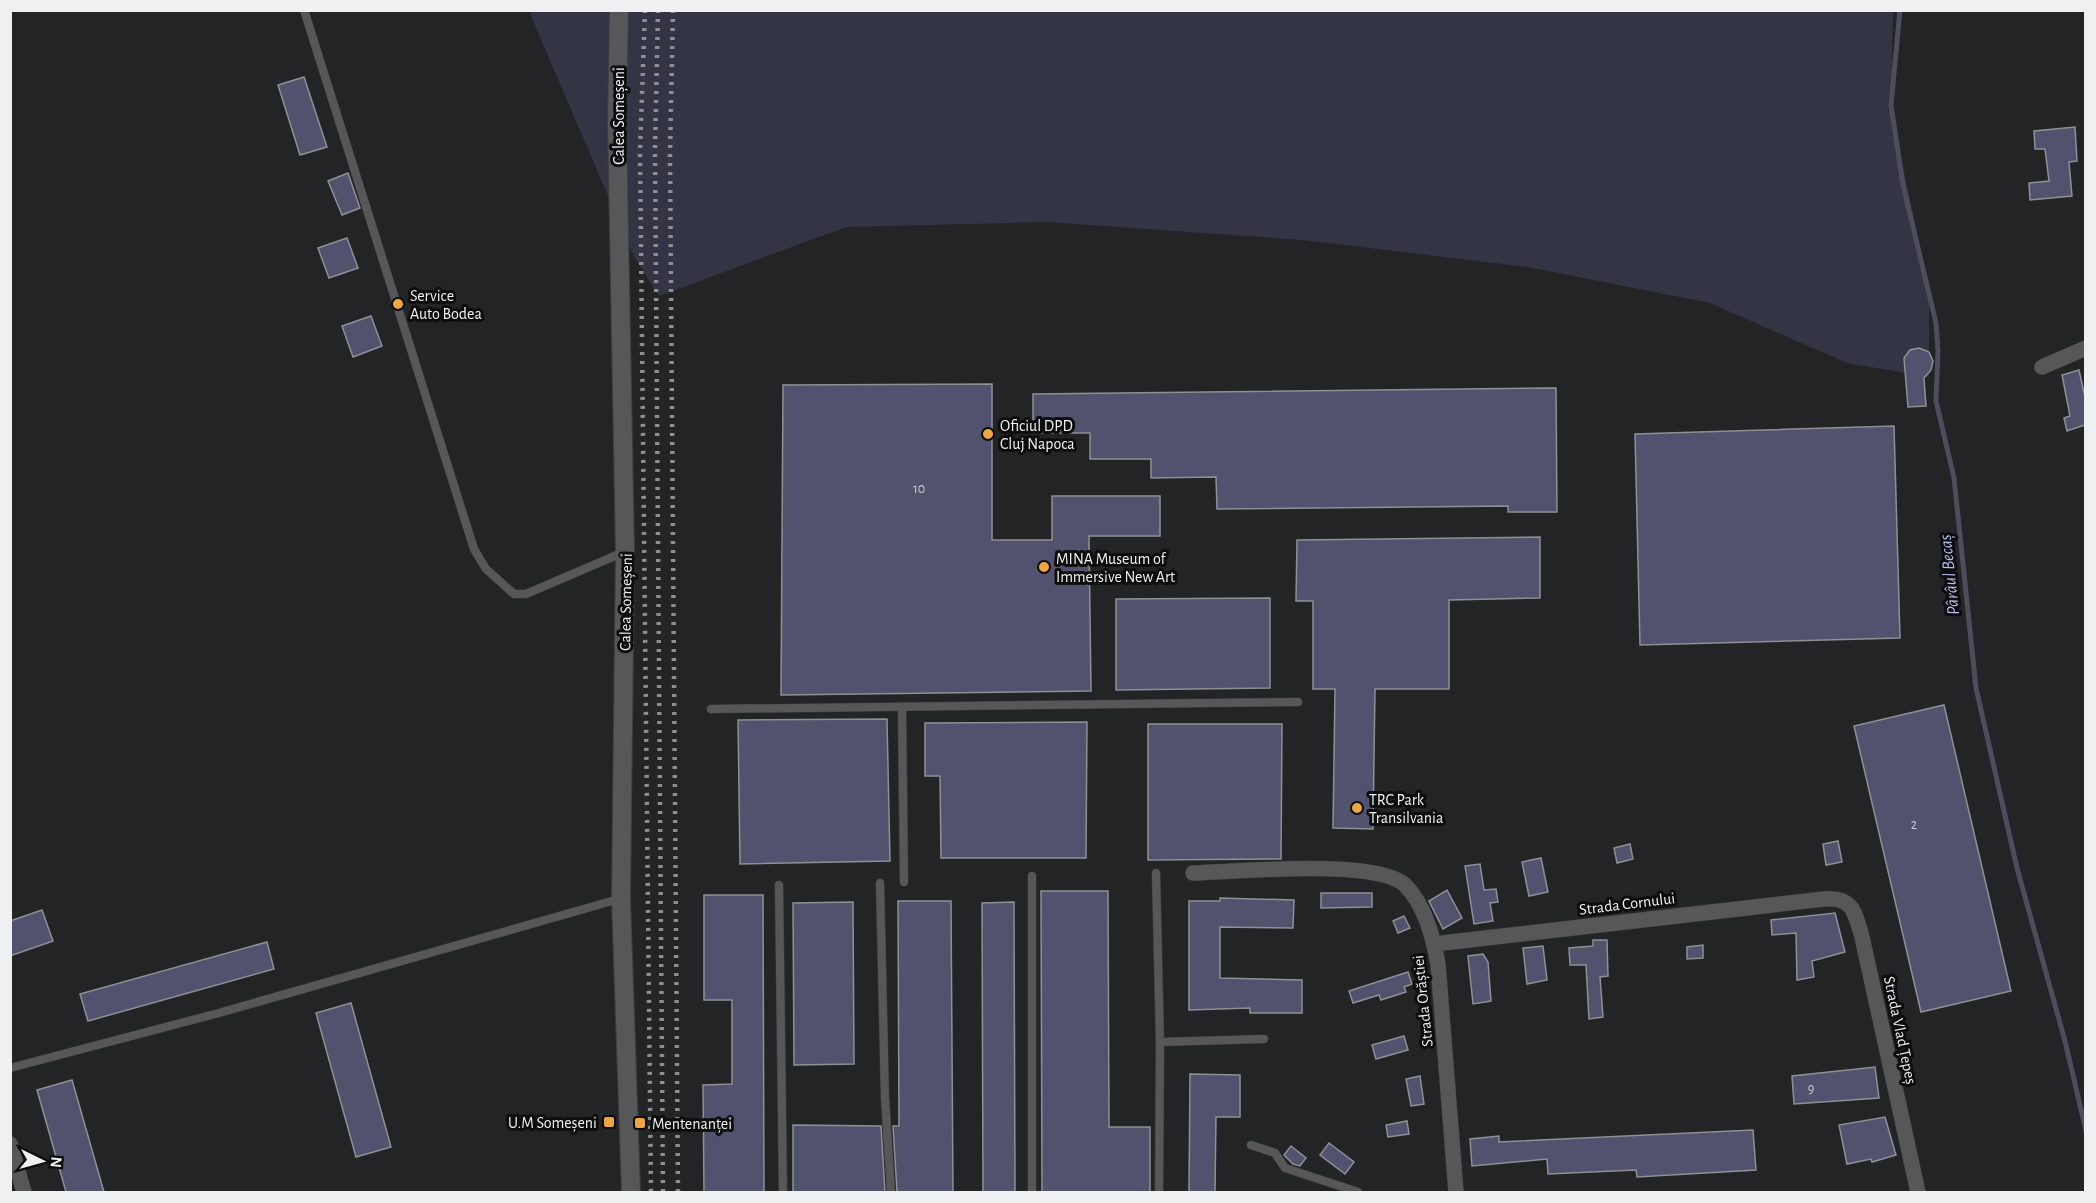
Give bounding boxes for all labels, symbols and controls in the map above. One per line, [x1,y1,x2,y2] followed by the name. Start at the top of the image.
[611,67,629,165] street label: Calea Someșeni
[410,288,482,322] place label: Service Auto Bodea
[391,297,405,311] marker: Service Auto Bodea
[1000,418,1075,453] place label: Oficiul DPD Cluj Napoca
[981,427,995,441] marker: Oficiul DPD Cluj Napoca
[913,482,925,496] house number: 10
[1937,533,1964,616] water label: Pârâul Becaș
[1056,551,1175,585] place label: MINA Museum of Immersive New Art
[617,553,637,651] street label: Calea Someșeni
[1037,560,1051,574] marker: MINA Museum of Immersive New Art
[1369,792,1443,826] place label: TRC Park Transilvania
[1350,801,1364,815] marker: TRC Park Transilvania
[1911,818,1917,832] house number: 2
[1578,890,1676,918] street label: Strada Cornului
[1410,954,1438,1048] street label: Strada Orăștiei
[1879,975,1919,1086] street label: Strada Vlad Țepeș
[1808,1082,1814,1096] house number: 9
[508,1115,597,1133] place label: U.M Someșeni
[602,1115,616,1129] marker: U.M Someșeni
[633,1116,647,1130] marker: Mentenanței
[652,1116,732,1134] place label: Mentenanței
[12,1131,72,1191] north arrow
[47,1156,64,1168] text: N

